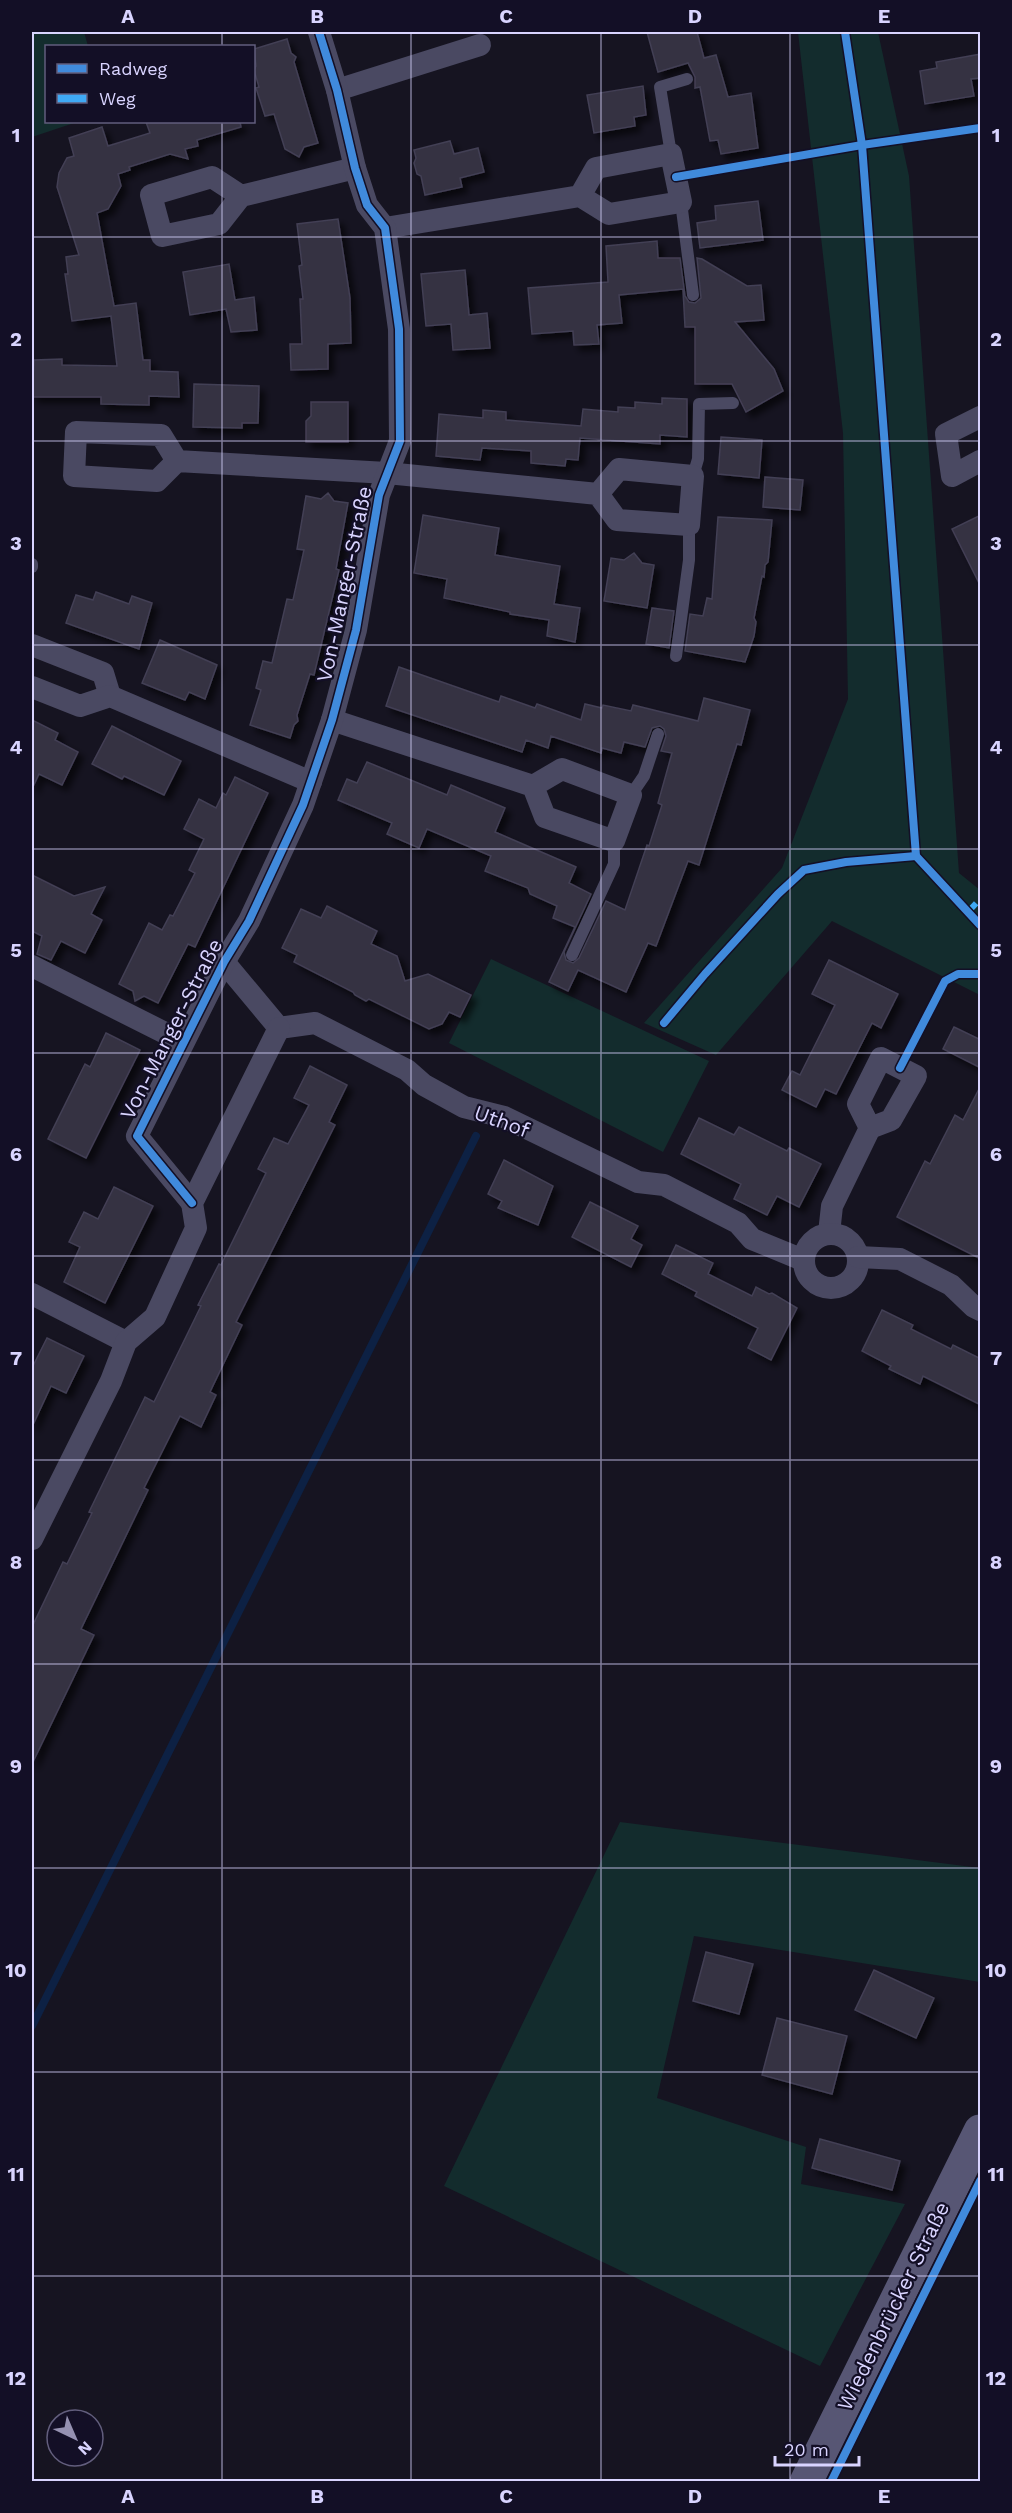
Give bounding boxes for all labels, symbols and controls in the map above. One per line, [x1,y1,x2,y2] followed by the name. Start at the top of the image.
[121,4,135,28] text: A
[310,4,324,28] text: B
[499,4,513,28] text: C
[688,4,702,28] text: D
[878,4,890,28] text: E
[45,45,255,123] legend
[99,58,168,79] text: Radweg
[99,88,136,109] text: Weg
[12,123,20,147] text: 1
[992,123,1000,147] text: 1
[10,327,22,351] text: 2
[990,327,1002,351] text: 2
[311,484,377,684] street label: Von-Manger-Straße
[10,531,22,555] text: 3
[990,531,1002,555] text: 3
[10,735,23,759] text: 4
[990,735,1003,759] text: 4
[115,934,227,1124] street label: Von-Manger-Straße
[10,938,22,962] text: 5
[990,938,1002,962] text: 5
[471,1099,533,1143] street label: Uthof
[10,1142,22,1166] text: 6
[990,1142,1002,1166] text: 6
[10,1346,22,1370] text: 7
[990,1346,1002,1370] text: 7
[10,1550,22,1574] text: 8
[990,1550,1002,1574] text: 8
[10,1754,22,1778] text: 9
[990,1754,1002,1778] text: 9
[5,1958,27,1982] text: 10
[985,1958,1007,1982] text: 10
[7,2162,25,2186] text: 11
[987,2162,1005,2186] text: 11
[832,2198,954,2414] street label: Wiedenbrücker Straße
[6,2366,26,2390] text: 12
[986,2366,1006,2390] text: 12
[45,2408,105,2468] north arrow
[775,2429,859,2467] scale bar
[74,2437,96,2459] text: N
[784,2439,829,2460] text: 20 m
[121,2484,135,2508] text: A
[310,2484,324,2508] text: B
[499,2484,513,2508] text: C
[688,2484,702,2508] text: D
[878,2484,890,2508] text: E

